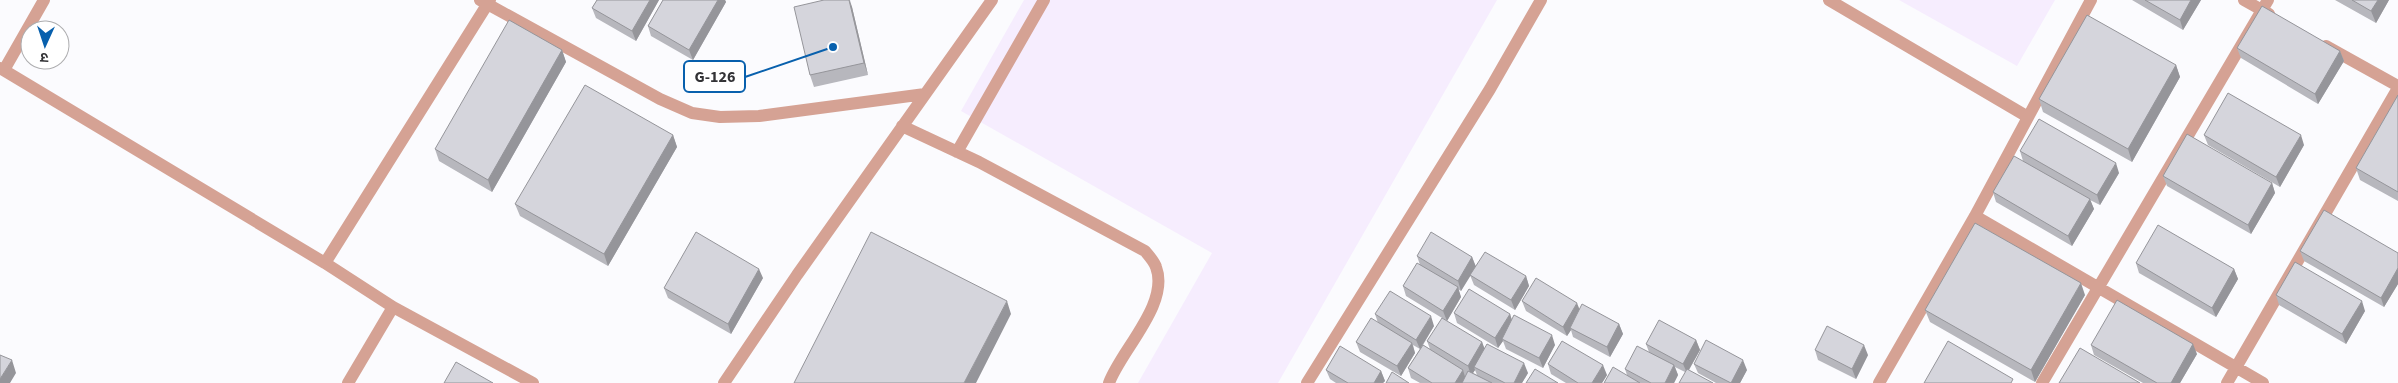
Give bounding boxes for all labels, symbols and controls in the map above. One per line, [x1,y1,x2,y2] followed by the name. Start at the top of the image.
[20,20,70,70] north arrow
[39,47,49,67] text: उ
[684,61,745,92] callout: G-126
[695,66,735,88] text: G-126

